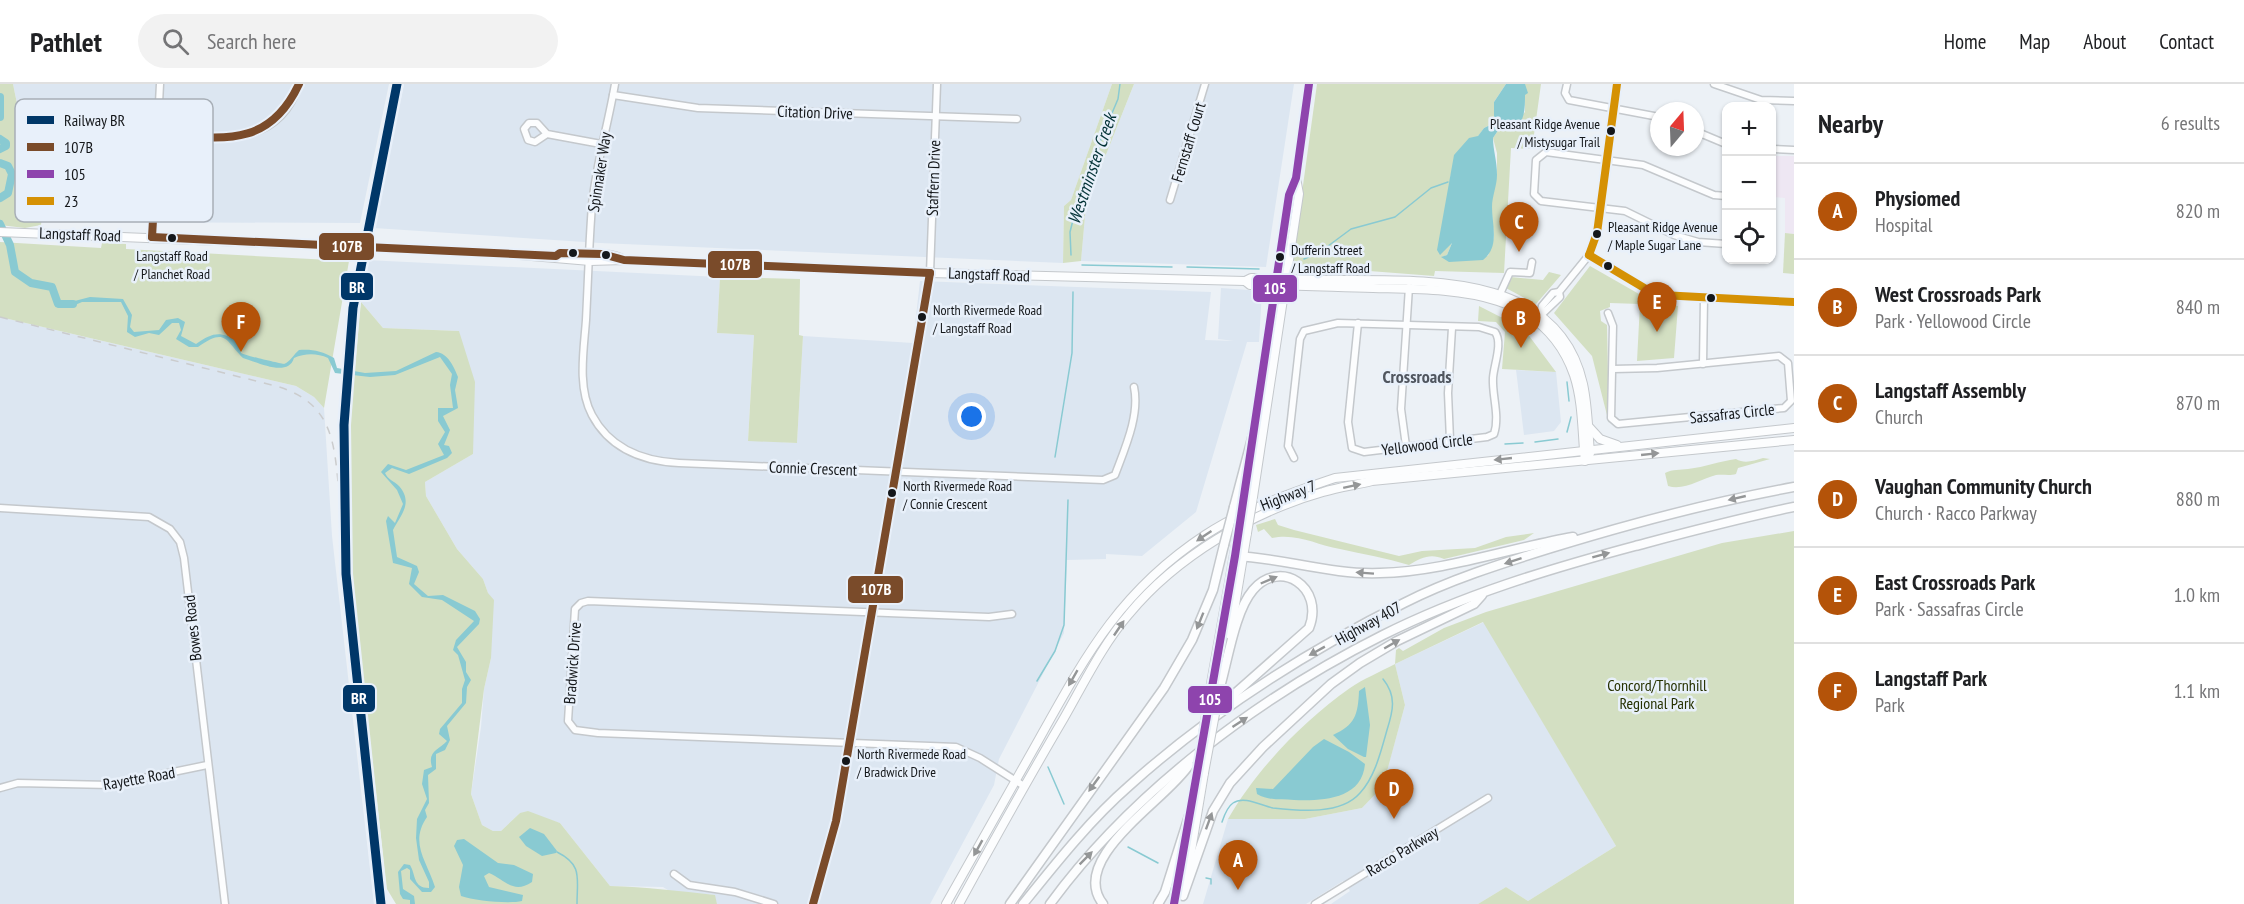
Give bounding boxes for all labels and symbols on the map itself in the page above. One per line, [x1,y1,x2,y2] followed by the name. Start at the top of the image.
[15,99,213,222] legend
[1166,99,1210,184] street label: Fernstaff Court
[777,101,853,123] street label: Citation Drive
[1650,102,1704,156] north arrow
[1062,109,1122,227] water label: Westminster Creek
[64,110,126,130] text: Railway BR
[1490,115,1601,151] place label: Pleasant Ridge Avenue / Mistysugar Trail
[1605,125,1617,137] marker: Pleasant Ridge Avenue / Mistysugar Trail
[583,131,615,213] street label: Spinnaker Way
[64,137,93,157] text: 107B
[922,140,944,216] street label: Staffern Drive
[64,164,86,184] text: 105
[64,191,78,211] text: 23
[1500,202,1538,252] pin: C
[1607,218,1718,254] place label: Pleasant Ridge Avenue / Maple Sugar Lane
[39,223,121,245] street label: Langstaff Road
[1591,228,1603,240] marker: Pleasant Ridge Avenue / Maple Sugar Lane
[166,232,178,244] marker: Langstaff Road / Planchet Road
[318,232,375,261] line badge: 107B
[332,236,363,256] text: 107B
[1290,241,1370,277] place label: Dufferin Street / Langstaff Road
[133,247,210,283] place label: Langstaff Road / Planchet Road
[567,247,579,259] unlabelled marker
[600,249,612,261] unlabelled marker
[707,250,763,279] line badge: 107B
[1274,251,1286,263] marker: Dufferin Street / Langstaff Road
[720,254,751,274] text: 107B
[1602,260,1614,272] unlabelled marker
[948,263,1030,285] street label: Langstaff Road
[340,272,374,301] line badge: BR
[1252,274,1298,303] line badge: 105
[349,277,365,297] text: BR
[1264,278,1286,298] text: 105
[1638,282,1676,332] pin: E
[1705,292,1717,304] unlabelled marker
[1502,298,1540,348] pin: B
[932,301,1042,337] place label: North Rivermede Road / Langstaff Road
[222,302,260,352] pin: F
[916,311,928,323] marker: North Rivermede Road / Langstaff Road
[1383,365,1452,388] district label: Crossroads
[1688,399,1776,427] street label: Sassafras Circle
[957,402,986,431] your location
[1380,428,1474,460] street label: Yellowood Circle
[1640,449,1659,459] one-way arrow
[1493,454,1512,464] one-way arrow
[769,456,858,480] street label: Connie Crescent
[1257,475,1319,515] street label: Highway 7
[902,477,1012,513] place label: North Rivermede Road / Connie Crescent
[1343,480,1362,490] one-way arrow
[886,487,898,499] marker: North Rivermede Road / Connie Crescent
[1727,493,1746,503] one-way arrow
[1196,530,1212,541] one-way arrow
[1592,550,1610,560] one-way arrow
[1504,556,1522,566] one-way arrow
[1355,568,1374,577] one-way arrow
[847,575,904,604] line badge: 107B
[1260,575,1278,585] one-way arrow
[861,579,892,599] text: 107B
[179,594,205,662] street label: Bowes Road
[1331,597,1405,649] street label: Highway 407
[1195,612,1204,630] one-way arrow
[1113,620,1125,636] one-way arrow
[559,621,585,705] street label: Bradwick Drive
[1384,639,1401,649] one-way arrow
[1308,646,1325,656] one-way arrow
[1068,670,1079,686] one-way arrow
[1607,675,1707,713] park label: Concord/Thornhill Regional Park
[342,684,376,713] line badge: BR
[1187,685,1233,714] line badge: 105
[351,688,367,708] text: BR
[1199,689,1221,709] text: 105
[1232,716,1248,727] one-way arrow
[856,745,966,781] place label: North Rivermede Road / Bradwick Drive
[840,755,852,767] marker: North Rivermede Road / Bradwick Drive
[101,762,177,794] street label: Rayette Road
[1374,770,1414,819] pin: D
[1088,775,1100,791] one-way arrow
[1204,811,1214,829] one-way arrow
[1362,822,1442,880] street label: Racco Parkway
[972,840,983,856] one-way arrow
[1218,840,1258,890] pin: A
[1079,851,1093,866] one-way arrow

